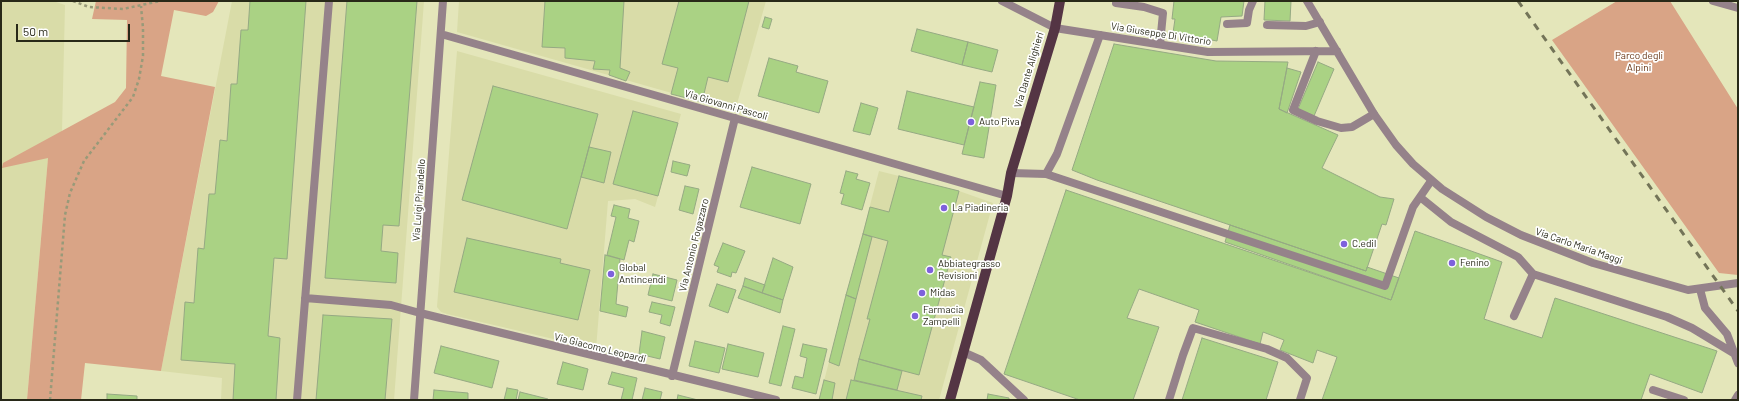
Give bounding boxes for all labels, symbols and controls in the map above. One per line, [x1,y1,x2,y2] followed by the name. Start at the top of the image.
[18,16,132,42] scale bar
[1110,20,1212,48] street label: Via Giuseppe Di Vittorio
[23,24,48,38] text: 50 m
[1012,31,1046,109] street label: Via Dante Alighieri
[1615,50,1663,74] park label: Parco degli Alpini
[683,87,769,123] street label: Via Giovanni Pascoli
[979,116,1020,128] place label: Auto Piva
[966,117,976,127] marker: Auto Piva
[410,158,428,242] street label: Via Luigi Pirandello
[677,197,711,293] street label: Via Antonio Fogazzaro
[952,202,1008,214] place label: La Piadineria
[939,203,949,213] marker: La Piadineria
[1534,225,1624,267] street label: Via Carlo Maria Maggi
[1352,238,1376,250] place label: C.edil
[1339,239,1349,249] marker: C.edil
[1460,257,1489,269] place label: Fenino
[938,258,1000,282] place label: Abbiategrasso Revisioni
[1447,258,1457,268] marker: Fenino
[619,262,666,286] place label: Global Antincendi
[925,265,935,275] marker: Abbiategrasso Revisioni
[606,269,616,279] marker: Global Antincendi
[930,287,955,299] place label: Midas
[917,288,927,298] marker: Midas
[923,304,963,328] place label: Farmacia Zampelli
[910,311,920,321] marker: Farmacia Zampelli
[553,331,647,365] street label: Via Giacomo Leopardi

